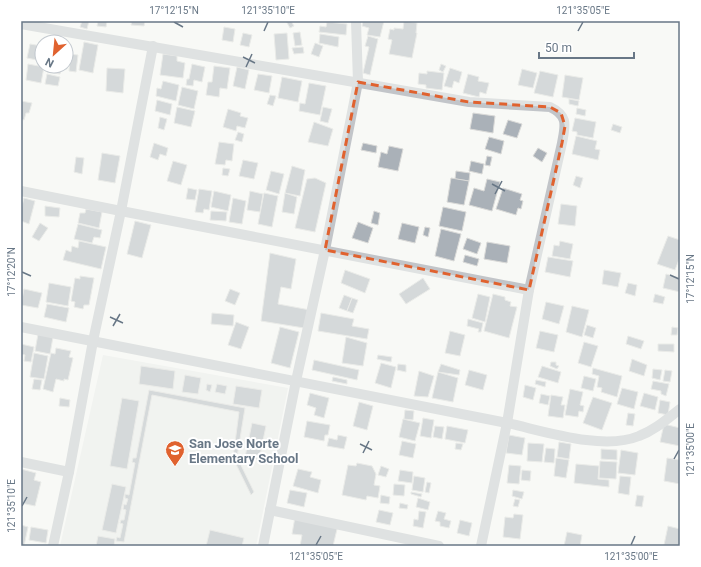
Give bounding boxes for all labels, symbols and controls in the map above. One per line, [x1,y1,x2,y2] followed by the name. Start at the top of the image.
[149,5,199,16] text: 17°12'15"N
[241,5,295,16] text: 121°35'10"E
[556,5,610,16] text: 121°35'05"E
[34,34,74,74] north arrow
[539,34,634,60] scale bar
[545,41,572,55] text: 50 m
[43,55,56,70] text: N
[6,247,17,297] text: 17°12'20"N
[685,254,696,304] text: 17°12'15"N
[685,423,696,477] text: 121°35'00"E
[189,436,299,466] place label: San Jose Norte Elementary School
[164,439,186,467] school or university icon: San Jose Norte Elementary School
[6,479,17,533] text: 121°35'10"E
[289,551,343,562] text: 121°35'05"E
[604,551,658,562] text: 121°35'00"E

